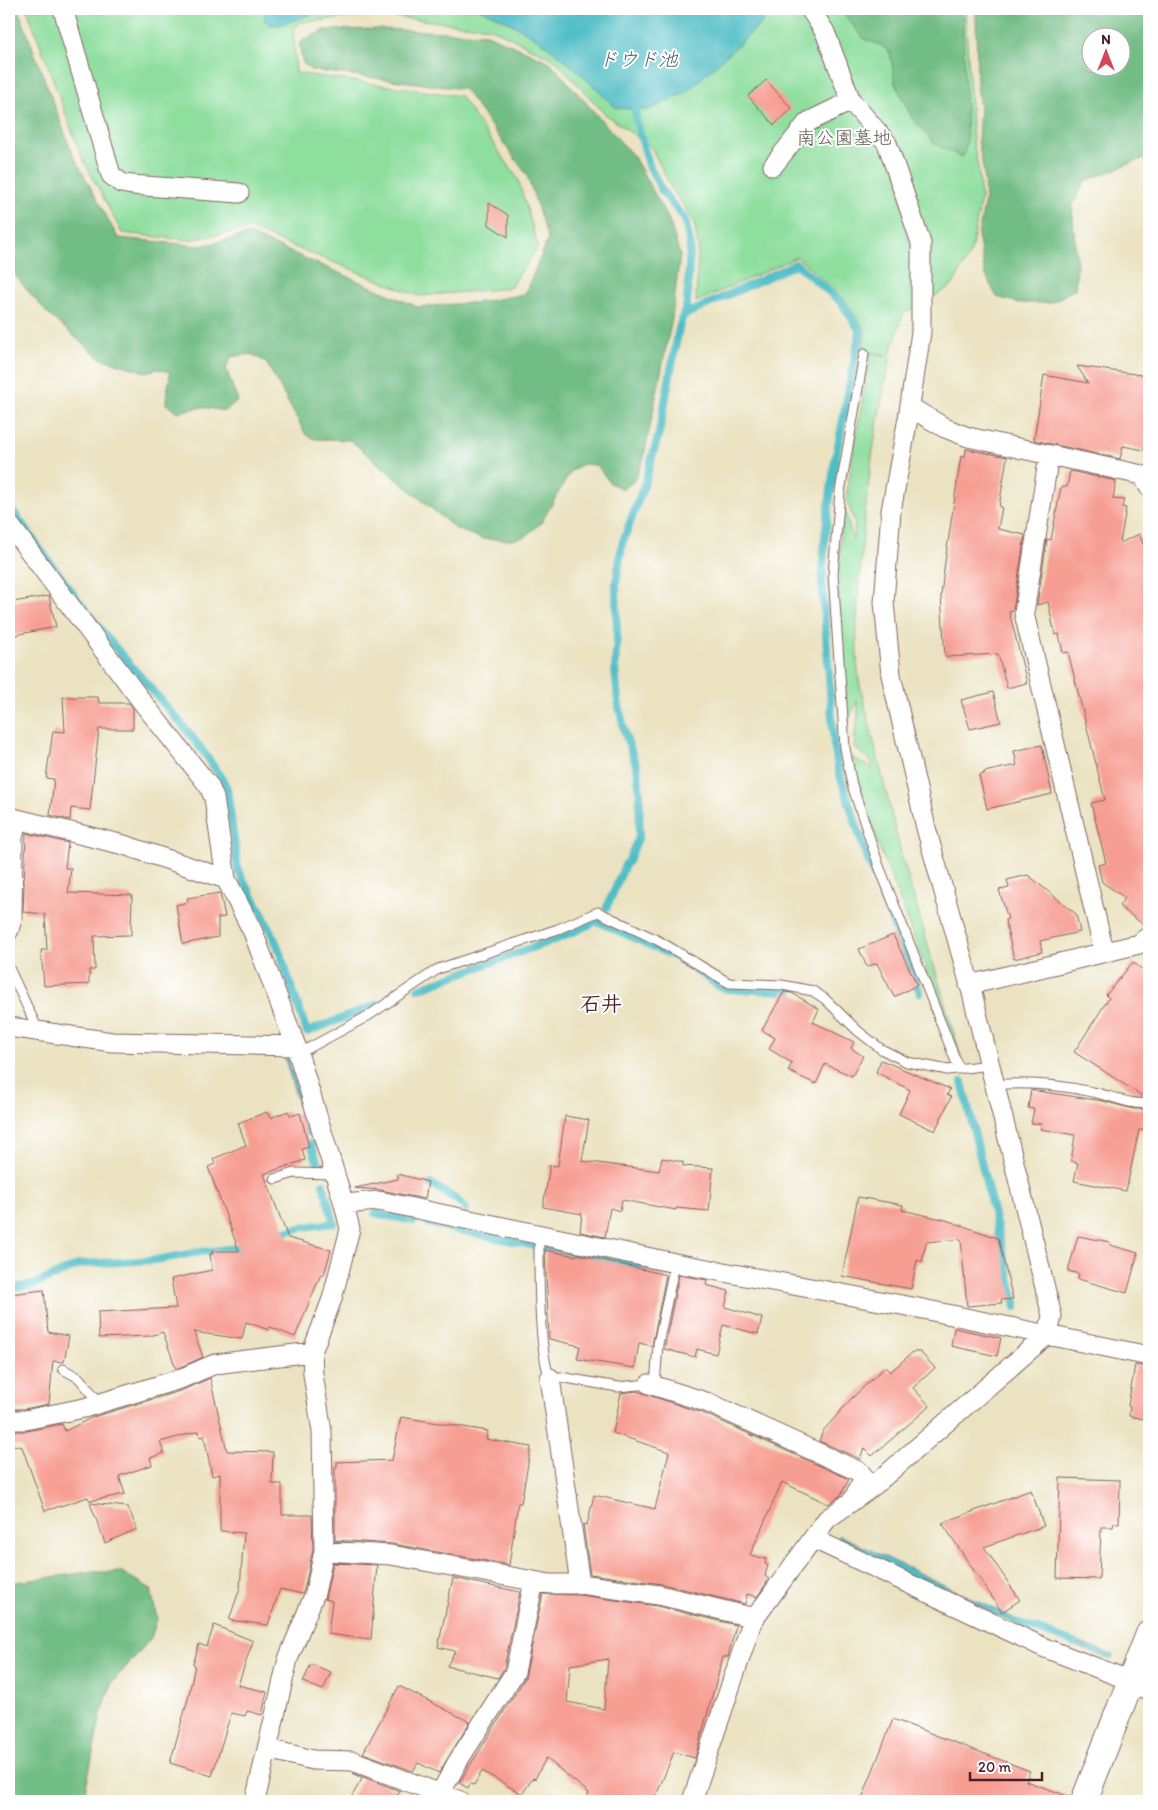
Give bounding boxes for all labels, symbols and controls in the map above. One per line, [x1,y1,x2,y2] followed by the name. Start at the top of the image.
[1080,28,1130,78] north arrow
[1101,31,1111,48] text: N
[598,47,679,71] water label: ドウド池
[796,126,892,149] park label: 南公園墓地
[580,991,622,1016] district label: 石井
[970,1750,1043,1782] scale bar
[978,1758,1012,1776] text: 20 m

